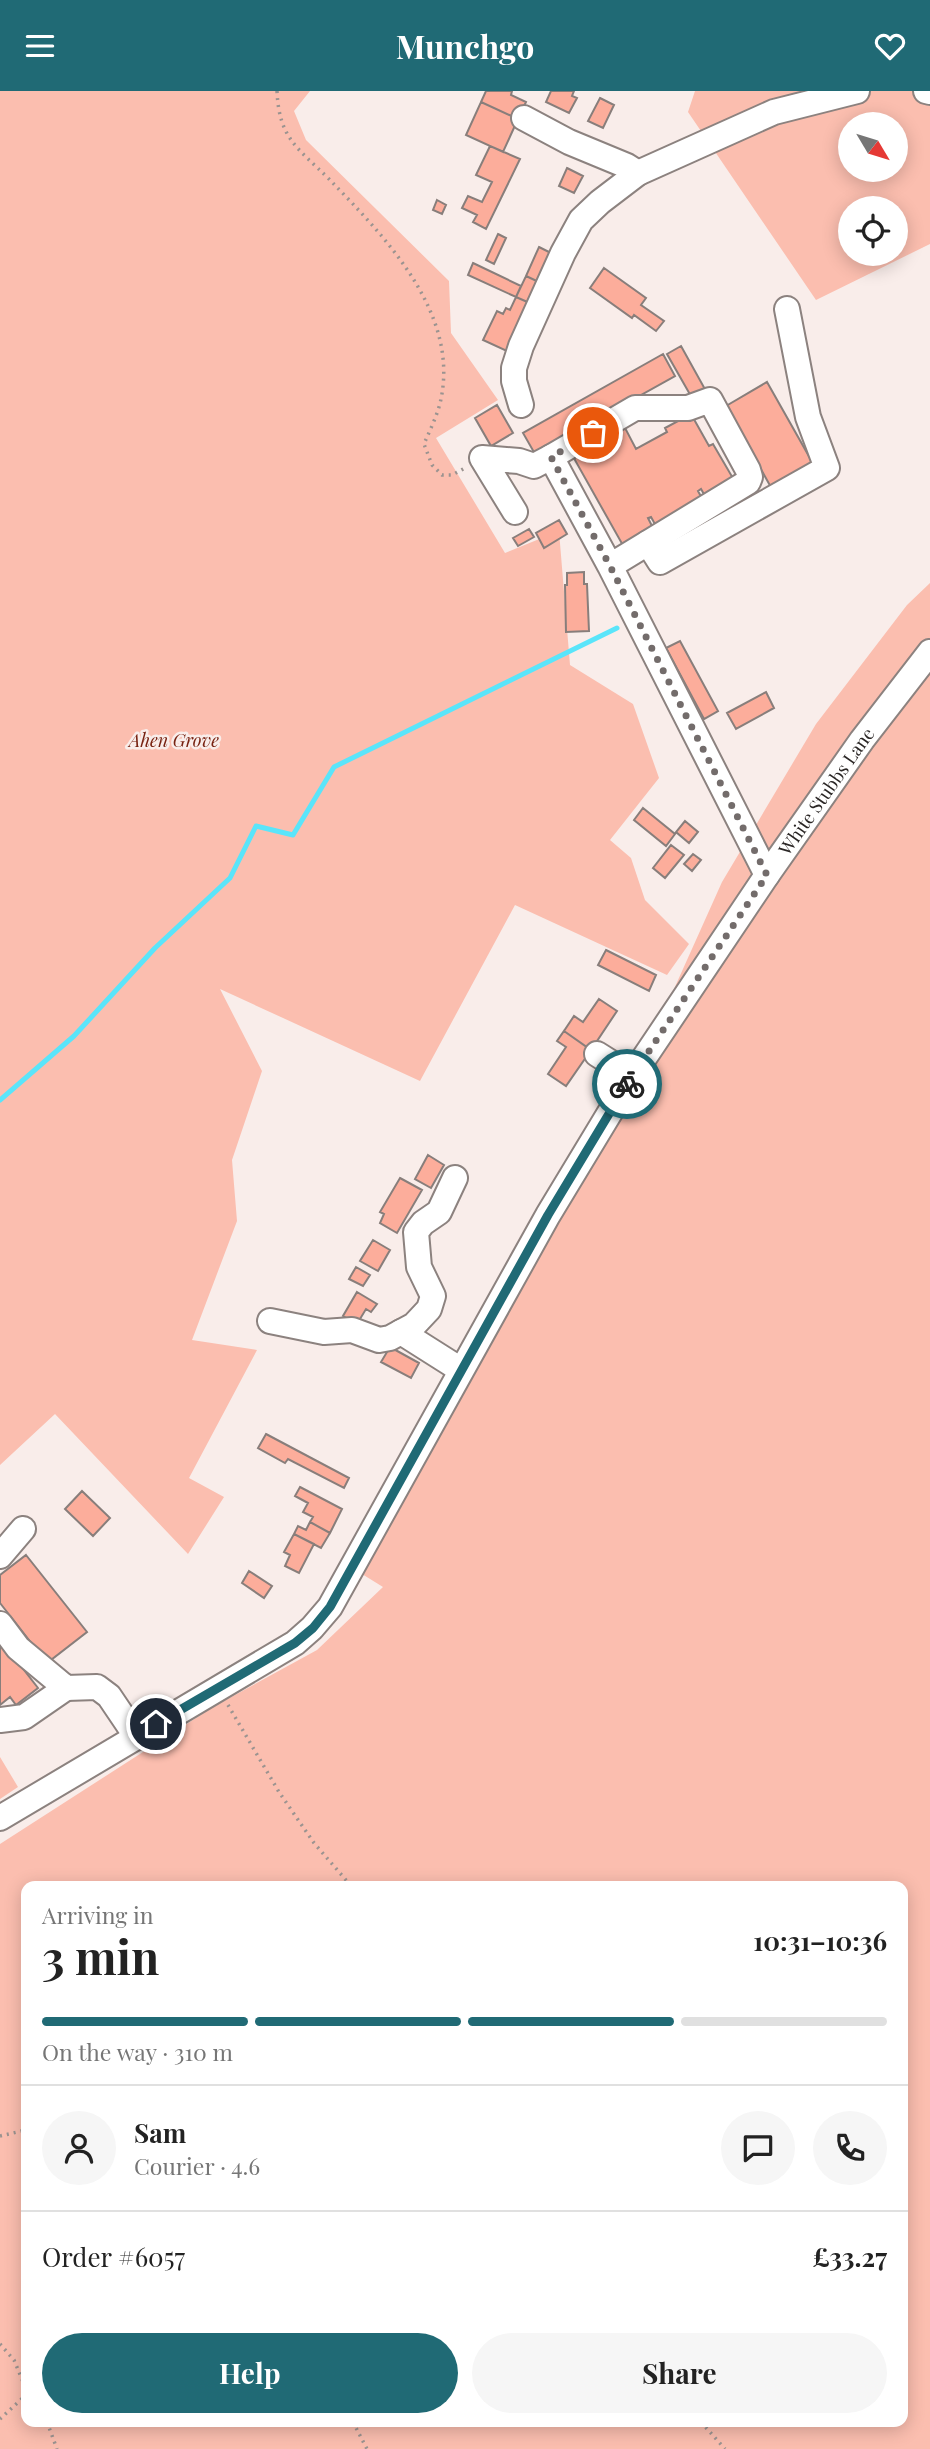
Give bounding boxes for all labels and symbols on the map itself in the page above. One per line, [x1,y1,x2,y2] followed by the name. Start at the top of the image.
[838,112,908,182] north arrow
[563,403,623,463] pin
[772,722,879,860] street label: White Stubbs Lane
[127,728,219,752] park label: Ahen Grove
[592,1049,662,1119] courier
[126,1694,186,1754] pin

